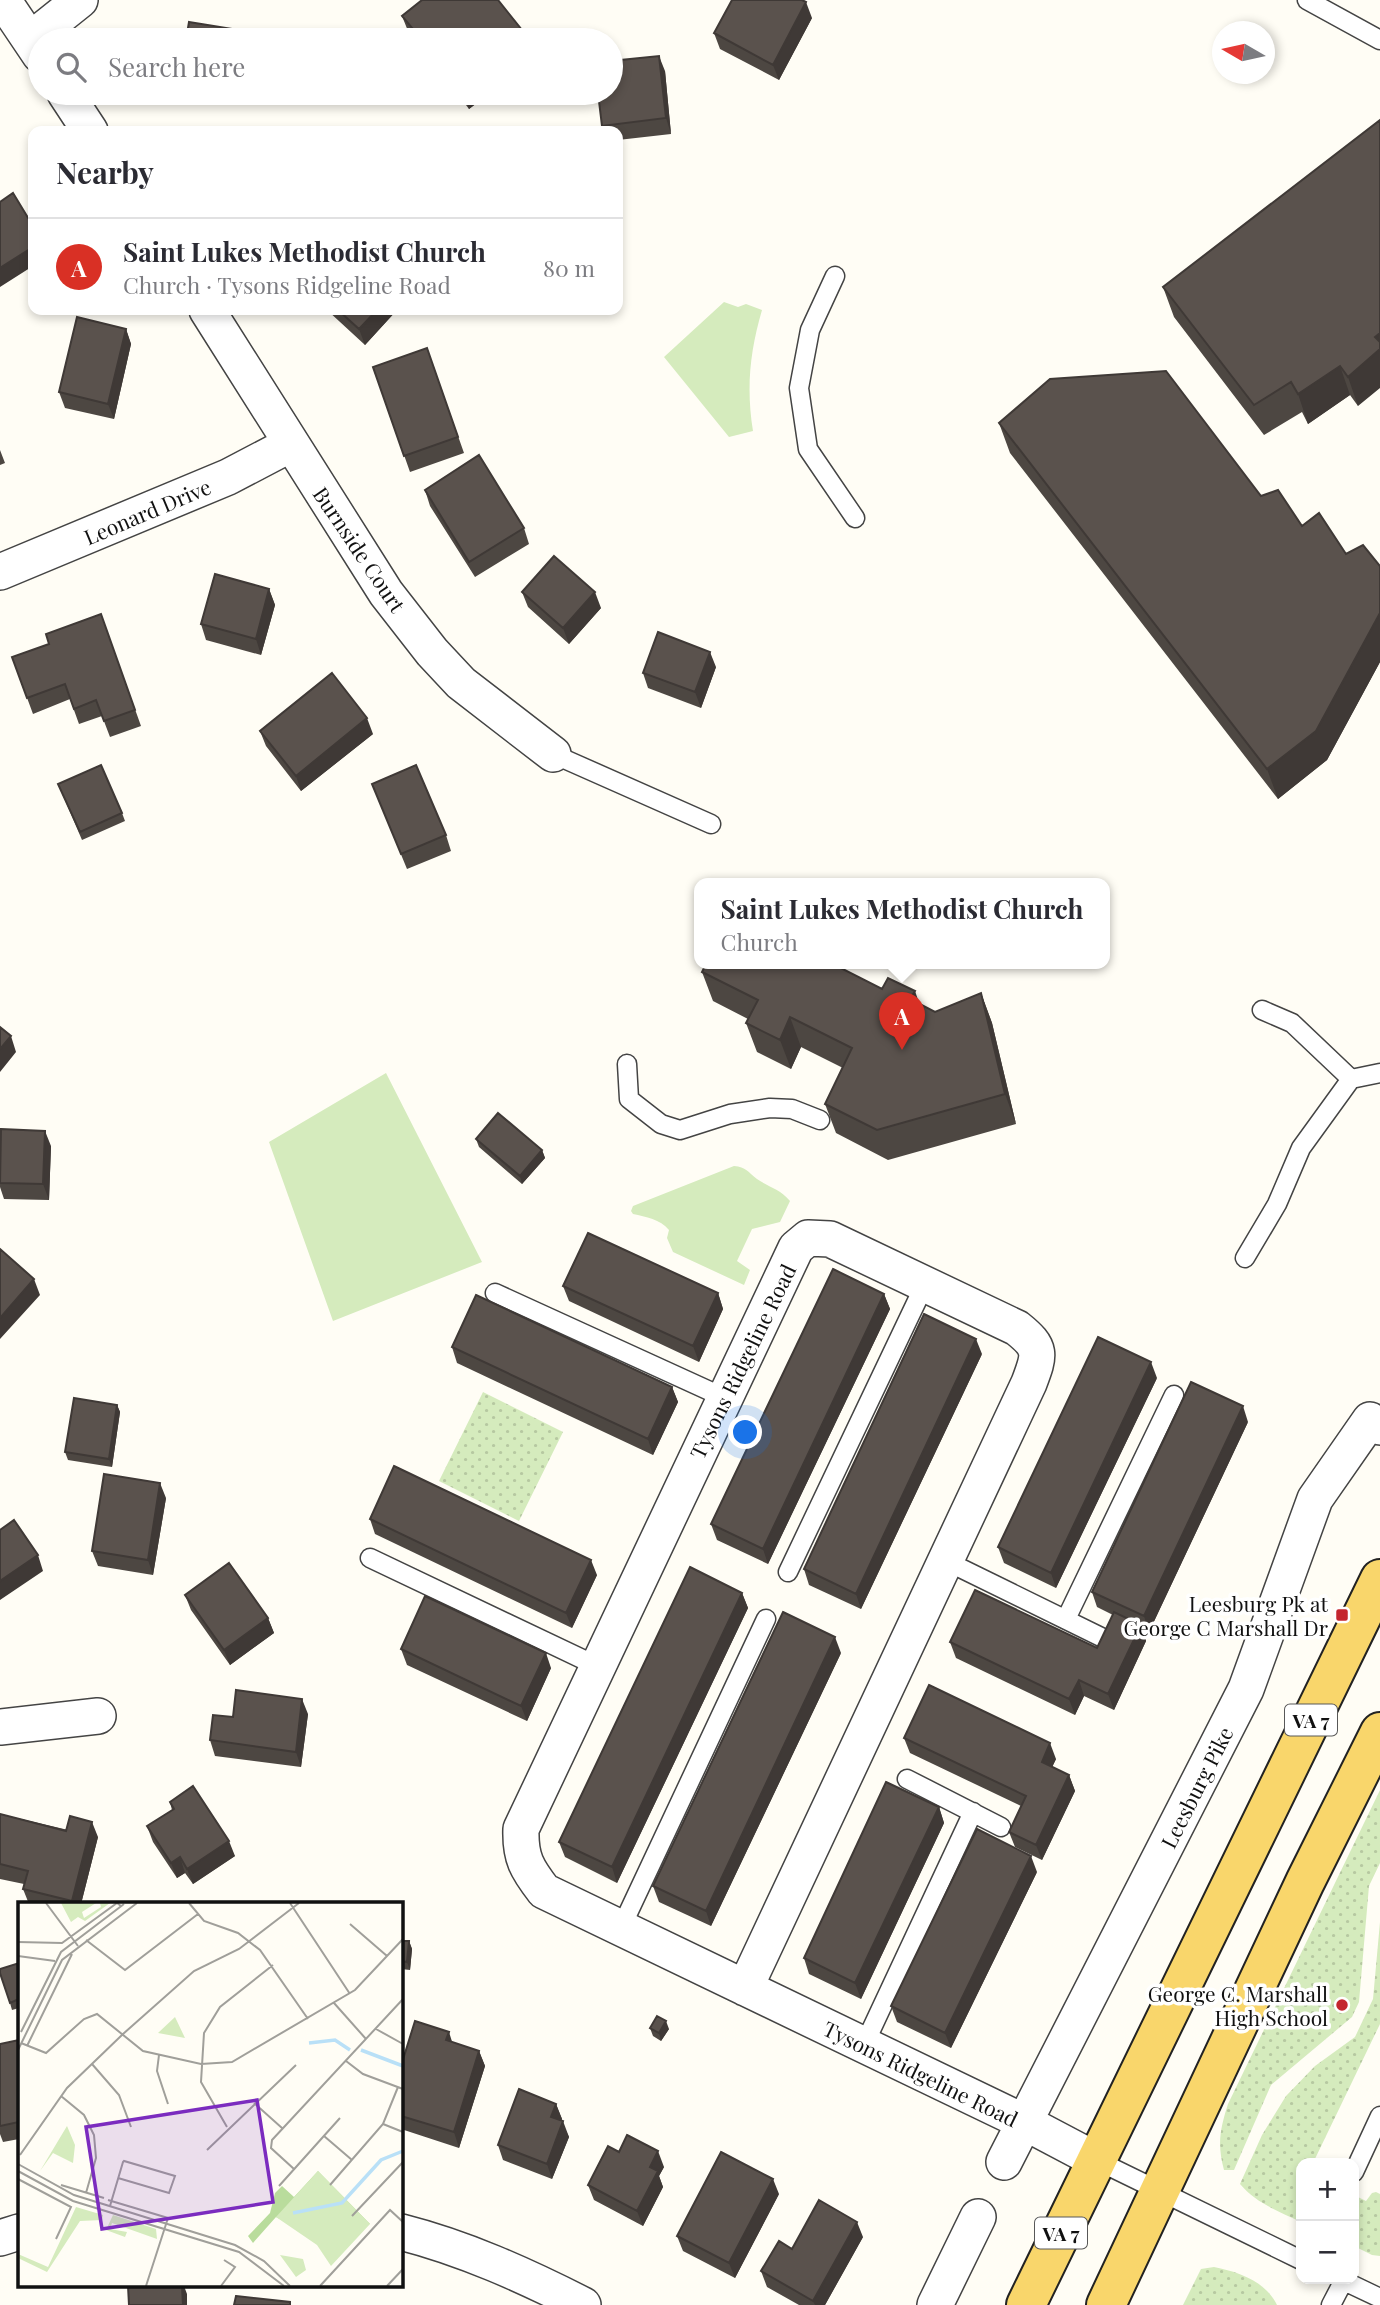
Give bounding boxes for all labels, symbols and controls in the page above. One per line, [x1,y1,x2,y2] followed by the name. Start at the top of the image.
[1212,21,1275,84] north arrow
[28,28,623,105] search box
[52,48,90,86] icon: search
[108,49,245,84] text: Search here
[56,152,154,192] text: Nearby
[123,234,486,269] text: Saint Lukes Methodist Church
[71,252,87,283] text: A
[543,252,595,283] text: 80 m
[123,269,451,300] text: Church · Tysons Ridgeline Road
[79,472,215,550] street label: Leonard Drive
[308,481,413,618] street label: Burnside Court
[694,878,1110,969] popup
[721,891,1083,926] text: Saint Lukes Methodist Church
[721,926,798,957] text: Church
[879,992,925,1050] pin: A
[683,1259,801,1463] street label: Tysons Ridgeline Road
[728,1415,762,1449] your location
[1123,1589,1329,1641] place label: Leesburg Pk at George C Marshall Dr
[1334,1607,1350,1623] marker: Leesburg Pk at George C Marshall Dr
[1285,1704,1337,1736] road number: VA 7
[1153,1722,1239,1852] street label: Leesburg Pike
[18,1902,402,2288] inset map
[1148,1979,1328,2031] place label: George C. Marshall High School
[1334,1997,1350,2013] marker: George C. Marshall High School
[819,2014,1023,2132] street label: Tysons Ridgeline Road
[1296,2158,1359,2284] map controls
[1296,2158,1359,2221] button: +
[1035,2218,1087,2248] road number: VA 7
[1296,2221,1359,2284] button: −

